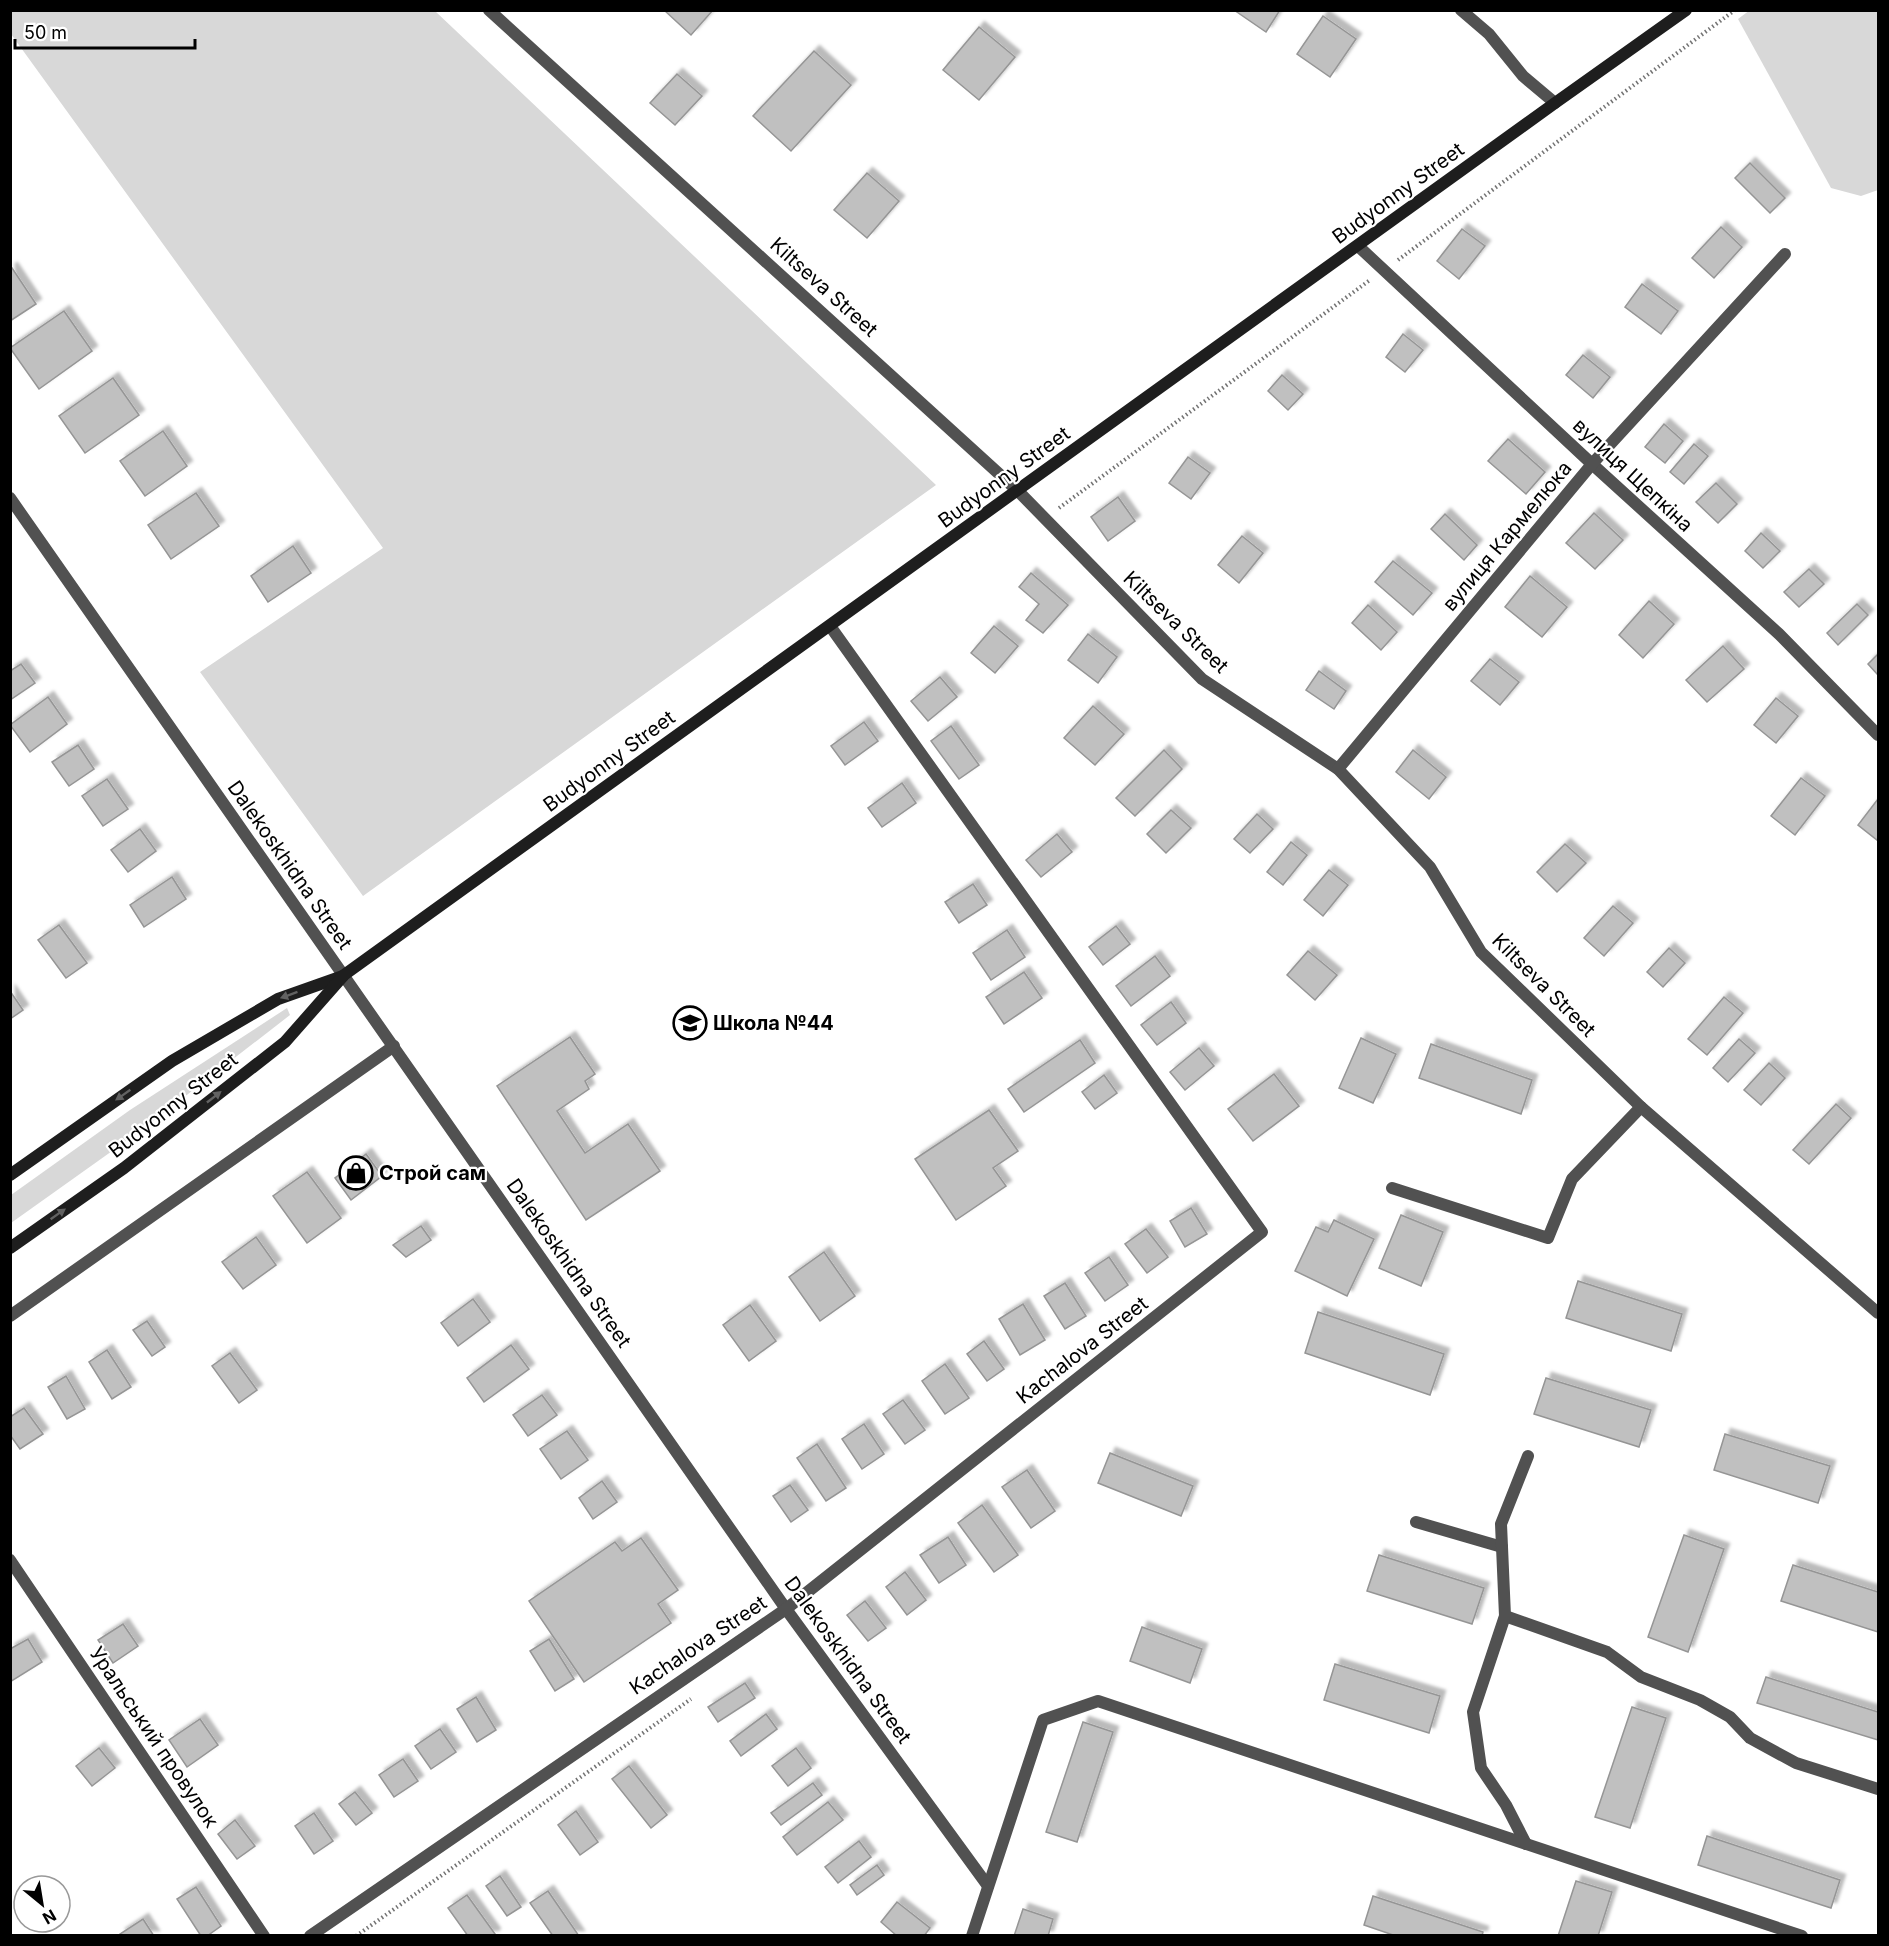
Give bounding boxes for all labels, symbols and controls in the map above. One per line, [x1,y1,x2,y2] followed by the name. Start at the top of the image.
[15,12,195,50] scale bar
[24,22,67,43] text: 50 m
[1328,137,1469,249] street label: Budyonny Street
[765,232,883,342] street label: Kiltseva Street
[1568,413,1698,537] street label: вулиця Щепкіна
[934,421,1075,533] street label: Budyonny Street
[1437,456,1577,616] street label: вулиця Кармелюка
[1119,566,1234,678] street label: Kiltseva Street
[539,705,680,817] street label: Budyonny Street
[223,776,358,954] street label: Dalekoskhidna Street
[1487,928,1601,1042] street label: Kiltseva Street
[280,991,298,1001] one-way arrow
[672,1005,708,1041] school or university icon: Школа №44
[713,1011,834,1035] place label: Школа №44
[104,1047,242,1163] street label: Budyonny Street
[115,1089,130,1101] one-way arrow
[207,1092,222,1104] one-way arrow
[338,1155,374,1191] shop icon: Строй сам
[379,1161,486,1185] place label: Строй сам
[502,1174,637,1352] street label: Dalekoskhidna Street
[50,1208,66,1220] one-way arrow
[1012,1291,1153,1409] street label: Kachalova Street
[779,1572,917,1748] street label: Dalekoskhidna Street
[625,1590,771,1700] street label: Kachalova Street
[85,1642,224,1832] street label: Уральський провулок
[12,1874,72,1934] north arrow
[39,1905,60,1929] text: N

